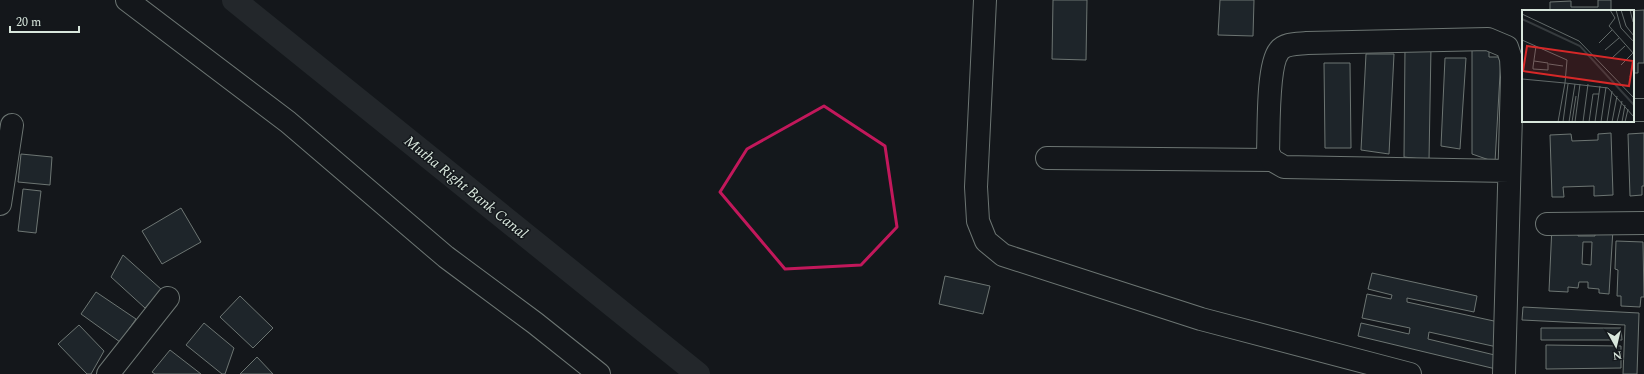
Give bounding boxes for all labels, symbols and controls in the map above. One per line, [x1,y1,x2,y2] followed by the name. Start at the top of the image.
[10,8,79,34] scale bar
[1522,10,1634,122] inset map
[16,13,41,32] text: 20 m
[399,130,533,245] water label: Mutha Right Bank Canal
[1596,326,1636,366] north arrow
[1612,346,1623,364] text: N

